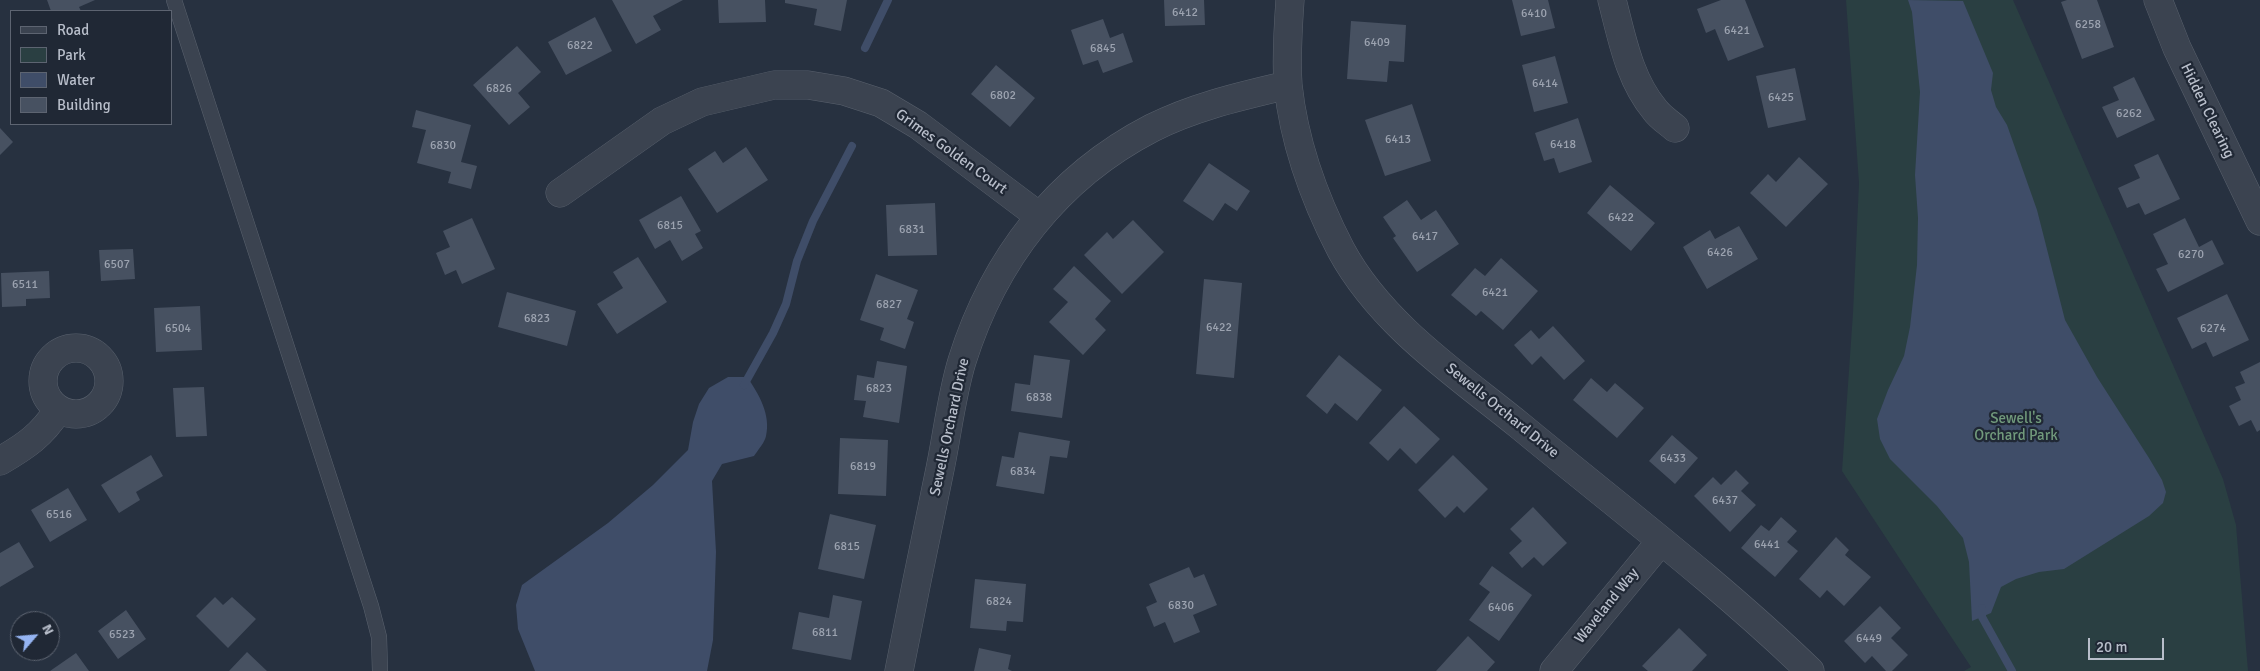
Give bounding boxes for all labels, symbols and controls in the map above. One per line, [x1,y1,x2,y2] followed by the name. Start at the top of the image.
[1172,6,1198,20] house number: 6412
[1521,7,1547,21] house number: 6410
[10,10,172,125] legend
[2075,18,2101,32] house number: 6258
[57,21,89,39] text: Road
[1724,24,1750,38] house number: 6421
[1364,36,1390,50] house number: 6409
[567,39,593,53] house number: 6822
[1090,42,1116,56] house number: 6845
[57,46,86,64] text: Park
[2176,61,2238,161] street label: Hidden Clearing
[57,71,95,89] text: Water
[1532,77,1558,91] house number: 6414
[486,82,512,96] house number: 6826
[990,89,1016,103] house number: 6802
[1768,91,1794,105] house number: 6425
[57,96,111,114] text: Building
[892,105,1010,199] street label: Grimes Golden Court
[2116,107,2142,121] house number: 6262
[1385,133,1411,147] house number: 6413
[1550,138,1576,152] house number: 6418
[430,139,456,153] house number: 6830
[1608,211,1634,225] house number: 6422
[657,219,683,233] house number: 6815
[899,223,925,237] house number: 6831
[1412,230,1438,244] house number: 6417
[1707,246,1733,260] house number: 6426
[2178,248,2204,262] house number: 6270
[104,258,130,272] house number: 6507
[12,278,38,292] house number: 6511
[1482,286,1508,300] house number: 6421
[876,298,902,312] house number: 6827
[524,312,550,326] house number: 6823
[1206,321,1232,335] house number: 6422
[165,322,191,336] house number: 6504
[2200,322,2226,336] house number: 6274
[927,356,973,498] street label: Sewells Orchard Drive
[1442,360,1562,462] street label: Sewells Orchard Drive
[866,382,892,396] house number: 6823
[1026,391,1052,405] house number: 6838
[1974,410,2058,445] park label: Sewell's Orchard Park
[1660,452,1686,466] house number: 6433
[850,460,876,474] house number: 6819
[1010,465,1036,479] house number: 6834
[1712,494,1738,508] house number: 6437
[46,508,72,522] house number: 6516
[1754,538,1780,552] house number: 6441
[834,540,860,554] house number: 6815
[1571,565,1643,647] street label: Waveland Way
[986,595,1012,609] house number: 6824
[1168,599,1194,613] house number: 6830
[1488,601,1514,615] house number: 6406
[10,611,60,661] north arrow
[38,621,58,638] text: N
[812,626,838,640] house number: 6811
[109,628,135,642] house number: 6523
[2090,628,2166,660] scale bar
[1856,632,1882,646] house number: 6449
[2096,638,2127,656] text: 20 m

